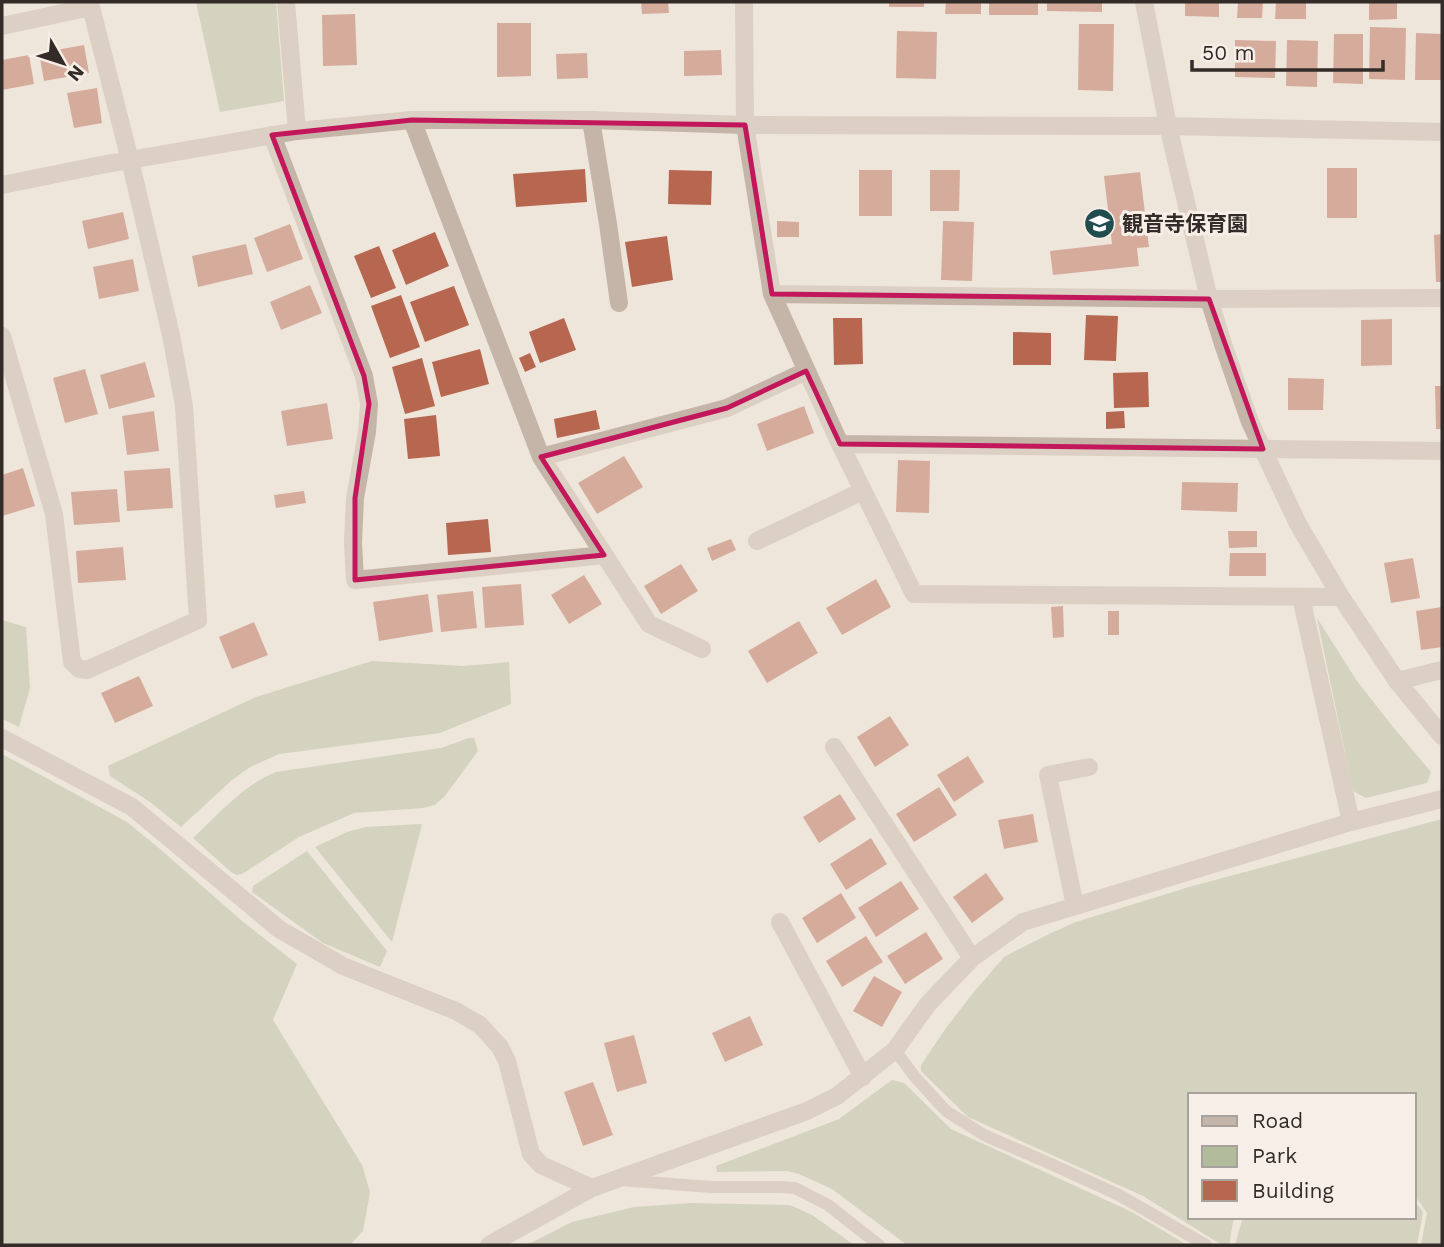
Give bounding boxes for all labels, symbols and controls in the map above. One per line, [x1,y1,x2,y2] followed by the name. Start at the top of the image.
[28,28,98,98] north arrow
[1192,28,1383,72] scale bar
[1202,40,1254,65] text: 50 m
[62,61,89,86] text: N
[1082,207,1116,241] school or university icon: 観音寺保育園
[1122,211,1248,236] place label: 観音寺保育園
[1188,1093,1416,1219] legend
[1252,1108,1303,1133] text: Road
[1252,1143,1297,1168] text: Park
[1252,1178,1334,1203] text: Building

